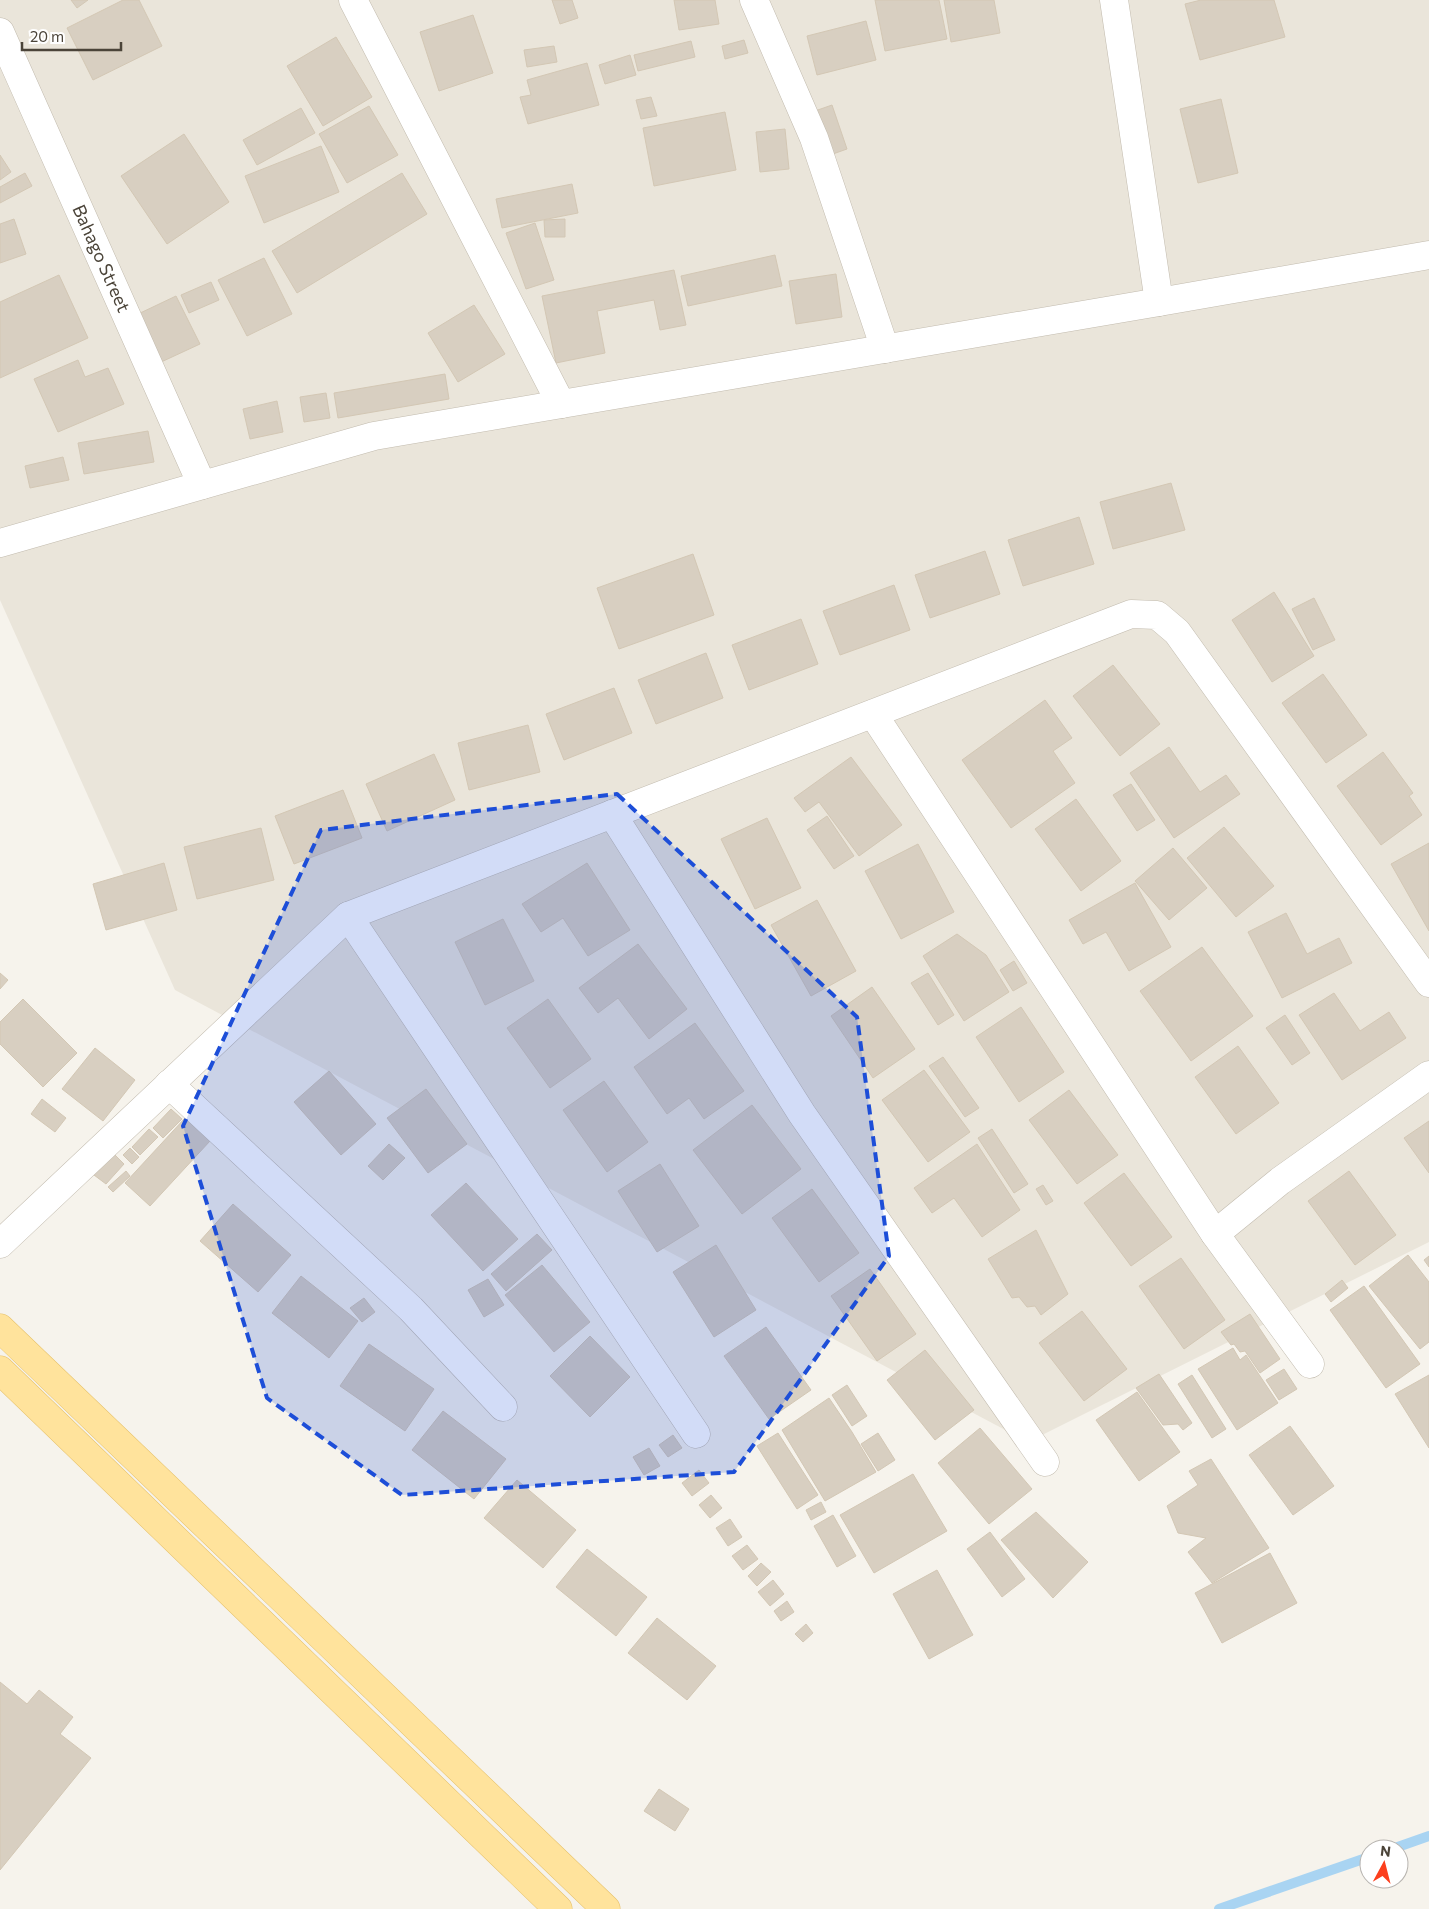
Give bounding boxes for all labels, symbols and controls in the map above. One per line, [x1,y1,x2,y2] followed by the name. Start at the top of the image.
[22,20,121,52] scale bar
[30,27,64,45] text: 20 m
[68,201,135,315] street label: Bahago Street
[1359,1839,1409,1889] north arrow
[1379,1842,1392,1860] text: N

